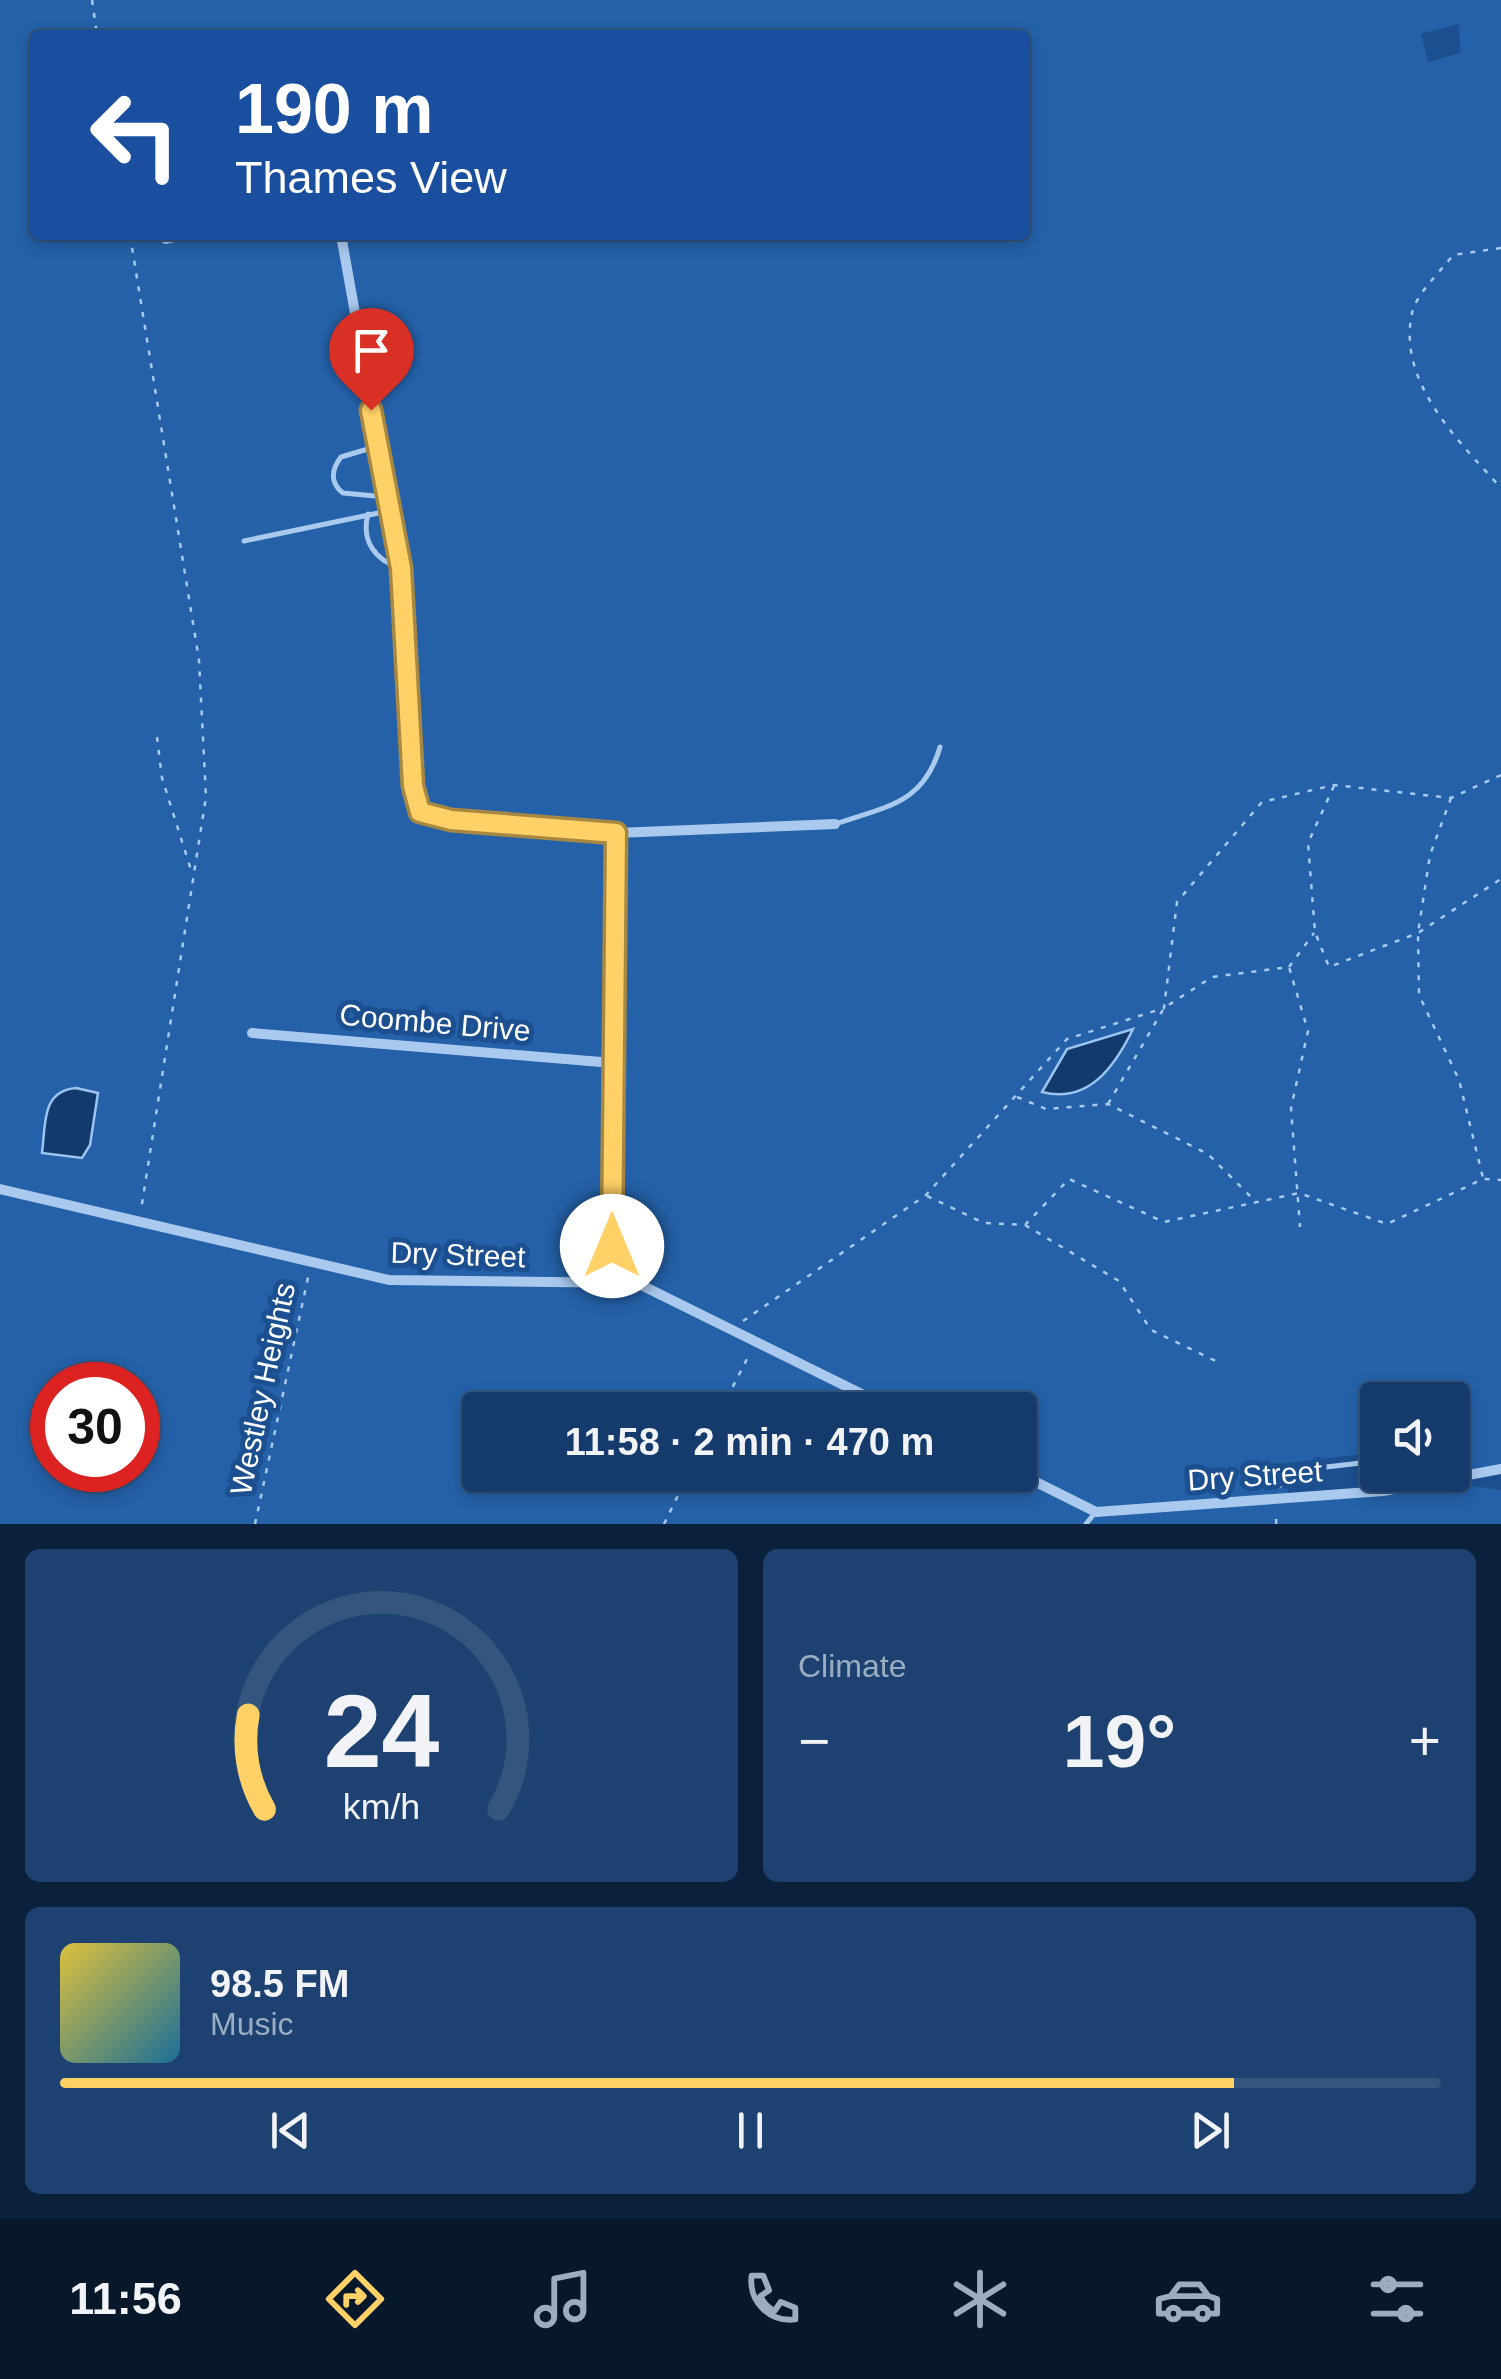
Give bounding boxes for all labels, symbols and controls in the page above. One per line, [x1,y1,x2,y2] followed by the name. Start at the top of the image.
[70,70,200,200] icon: left
[235,70,433,148] text: 190 m
[235,152,507,203] text: Thames View
[329,308,414,411] pin
[344,323,399,378] icon: arrive
[338,998,532,1047] street label: Coombe Drive
[560,1194,664,1298] position arrow
[390,1236,527,1273] street label: Dry Street
[224,1280,301,1498] street label: Westley Heights
[30,1362,160,1492] speed limit sign: 30
[1360,1382,1470,1492] map controls
[1360,1382,1470,1492] button: sound
[565,1421,934,1463] text: 11:58 · 2 min · 470 m
[1186,1454,1324,1497] street label: Dry Street
[798,1648,906,1684] text: Climate
[324,1673,439,1789] text: 24
[1063,1699,1176,1783] text: 19°
[798,1710,830,1772] text: −
[1409,1710,1441,1772] text: +
[343,1787,420,1827] text: km/h
[210,1963,349,2005] text: 98.5 FM
[210,2006,294,2042] text: Music
[263,2103,318,2158] icon: previous
[723,2103,778,2158] icon: pause
[1183,2103,1238,2158] icon: next
[320,2264,390,2334] icon: directions
[528,2264,598,2334] icon: music
[737,2264,807,2334] icon: phone
[945,2264,1015,2334] icon: climate
[1153,2264,1223,2334] icon: car
[1362,2264,1432,2334] icon: filters
[69,2273,182,2324] text: 11:56

